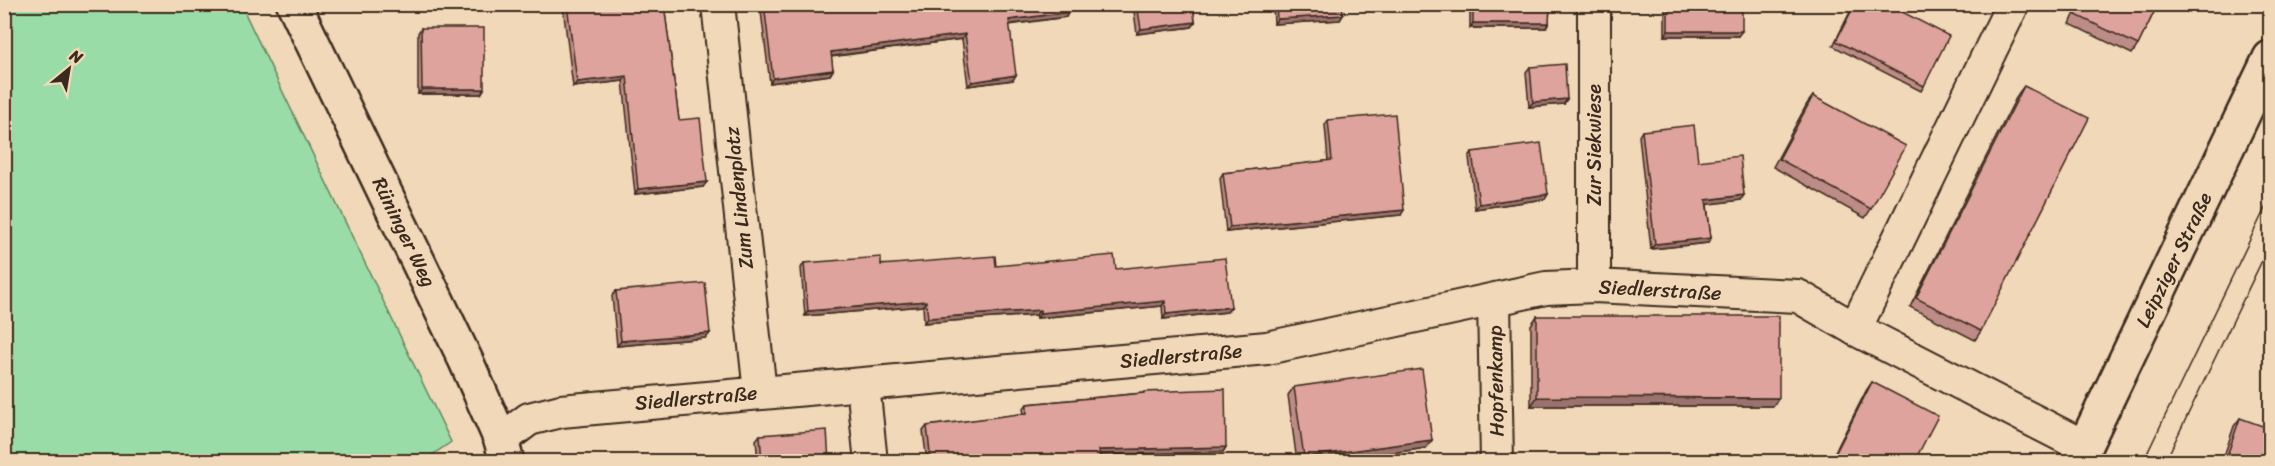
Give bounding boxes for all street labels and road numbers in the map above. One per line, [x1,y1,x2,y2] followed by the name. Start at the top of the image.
[1577,84,1612,206] street label: Zur Siekwiese
[714,124,764,271] street label: Zum Lindenplatz
[362,171,446,293] street label: Rüninger Weg
[2126,186,2222,334] street label: Leipziger Straße
[1598,269,1722,311] street label: Siedlerstraße
[1478,325,1514,437] street label: Hopfenkamp
[1118,333,1244,379] street label: Siedlerstraße
[633,375,759,421] street label: Siedlerstraße

